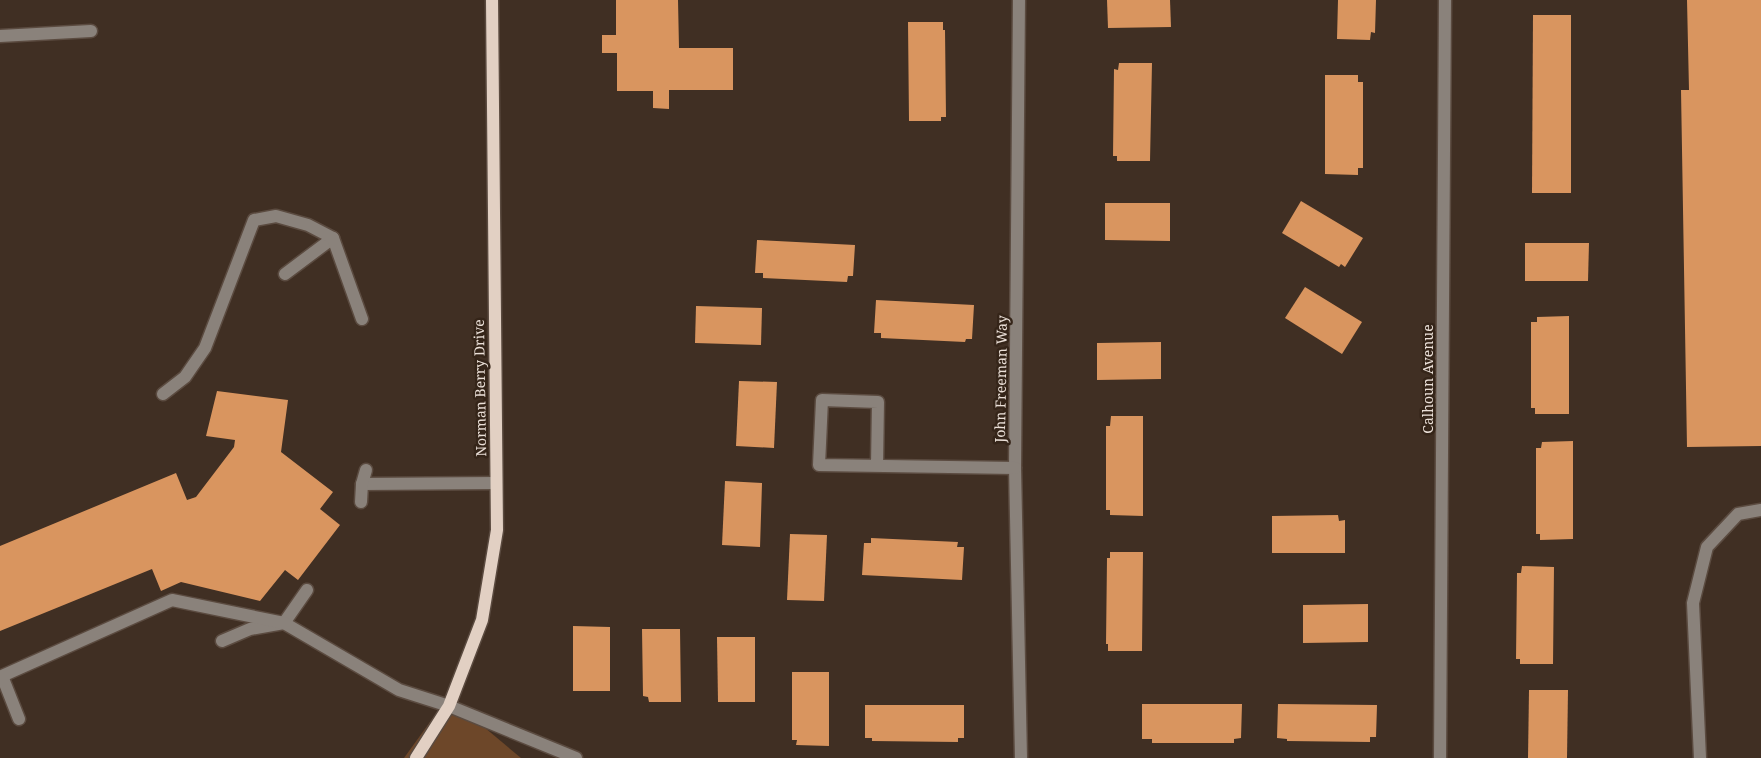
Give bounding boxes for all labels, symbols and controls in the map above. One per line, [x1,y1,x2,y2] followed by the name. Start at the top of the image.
[990,315,1011,444] street label: John Freeman Way
[469,319,490,457] street label: Norman Berry Drive
[1418,324,1437,434] street label: Calhoun Avenue

